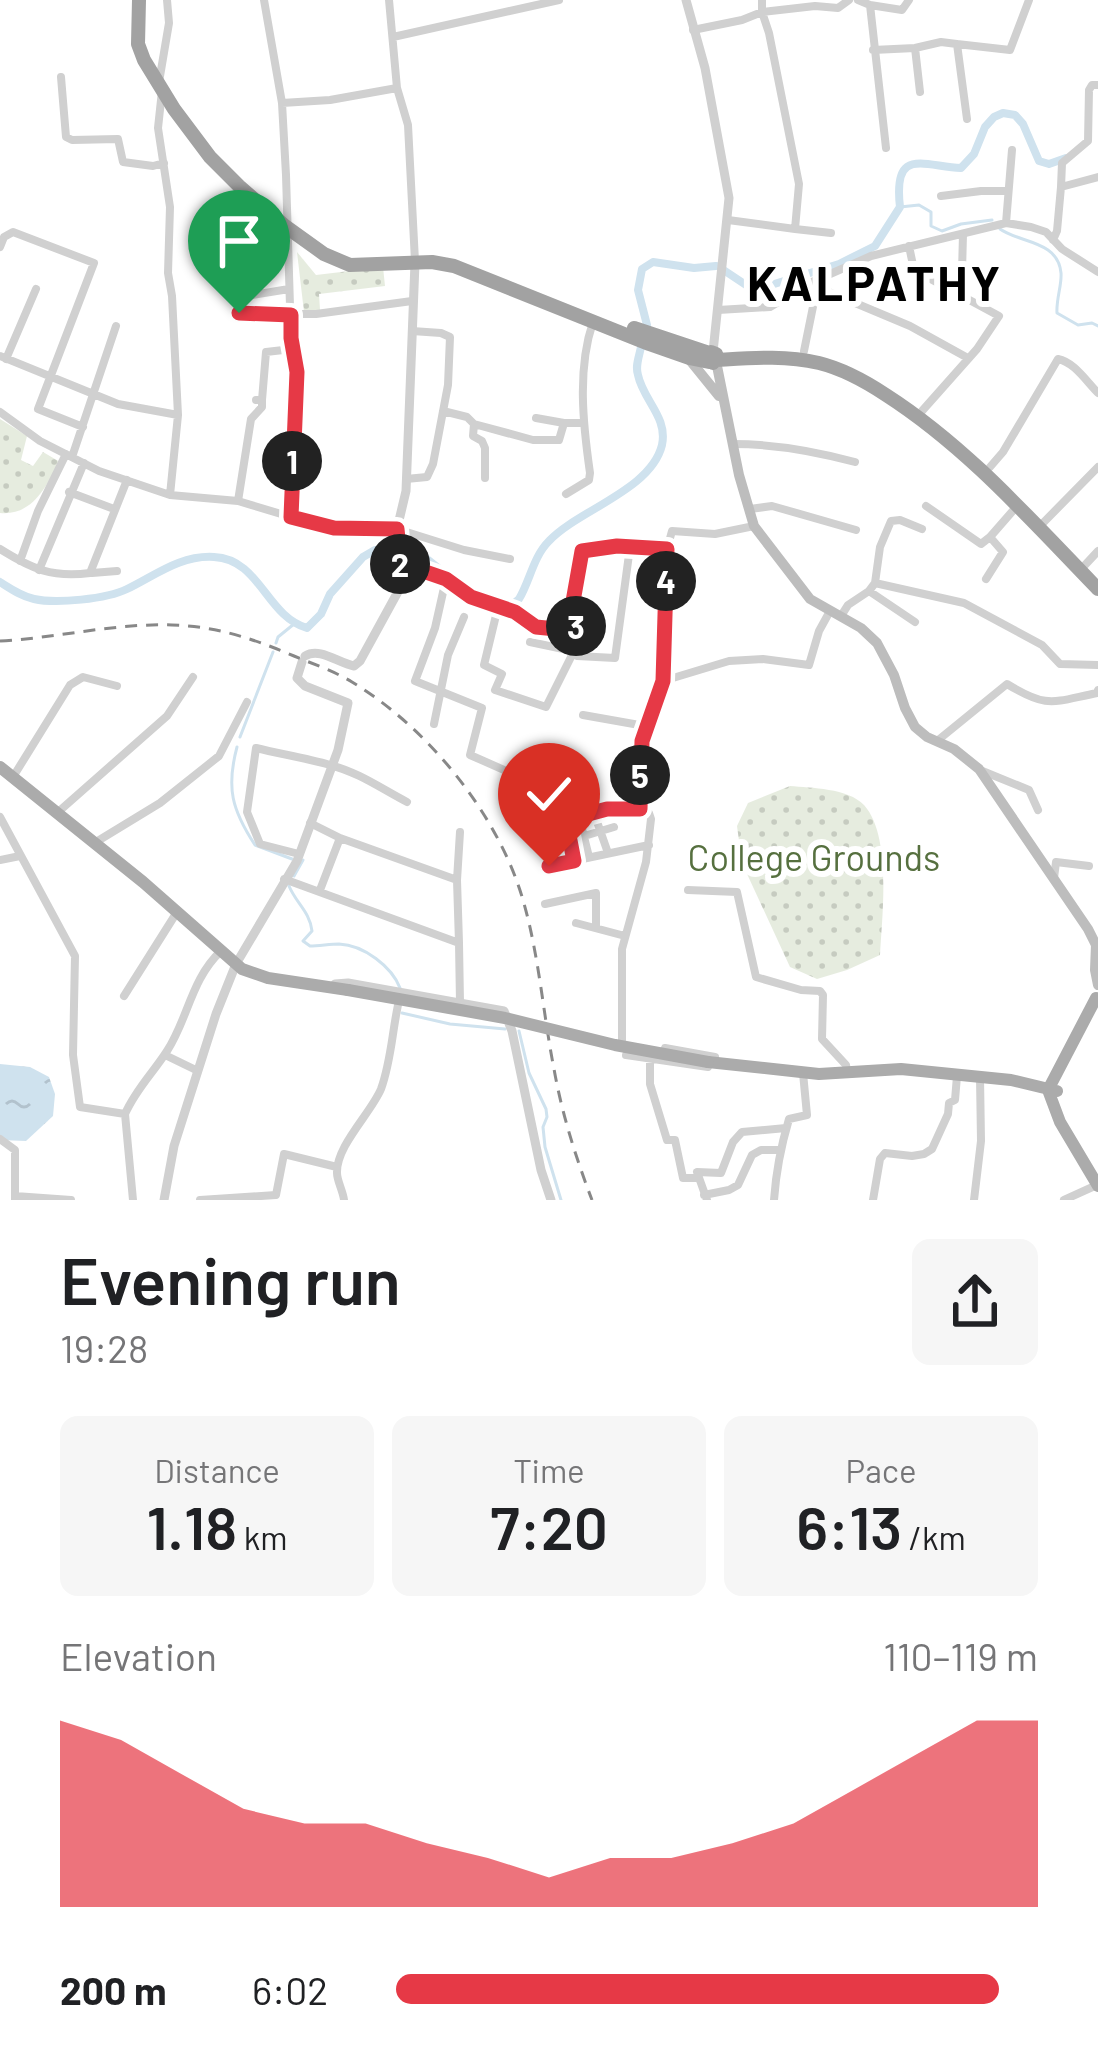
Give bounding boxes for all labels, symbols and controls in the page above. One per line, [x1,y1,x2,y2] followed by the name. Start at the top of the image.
[188,190,290,313] pin
[206,208,272,274] icon: arrive
[747,253,1003,311] district label: KALPATHY
[262,431,322,491] pin: 1
[286,441,298,481] text: 1
[370,534,430,594] pin: 2
[391,544,409,584] text: 2
[636,551,696,611] pin: 4
[656,561,676,601] text: 4
[546,596,606,656] pin: 3
[567,606,585,646] text: 3
[498,743,600,866] pin
[610,745,670,805] pin: 5
[631,755,649,795] text: 5
[516,761,582,827] icon: check
[688,835,940,878] park label: College Grounds
[60,1239,401,1318] text: Evening run
[912,1239,1038,1365] button: share
[60,1324,148,1371] text: 19:28
[154,1450,280,1490] text: Distance
[513,1450,585,1490] text: Time
[846,1450,916,1490] text: Pace
[146,1490,237,1562] text: 1.18
[490,1490,608,1562] text: 7:20
[796,1490,902,1562] text: 6:13
[237,1517,288,1557] text: km
[902,1517,966,1557] text: /km
[60,1632,217,1679] text: Elevation
[883,1632,1038,1679] text: 110–119 m
[60,1966,167,2013] text: 200 m
[252,1966,328,2013] text: 6:02

